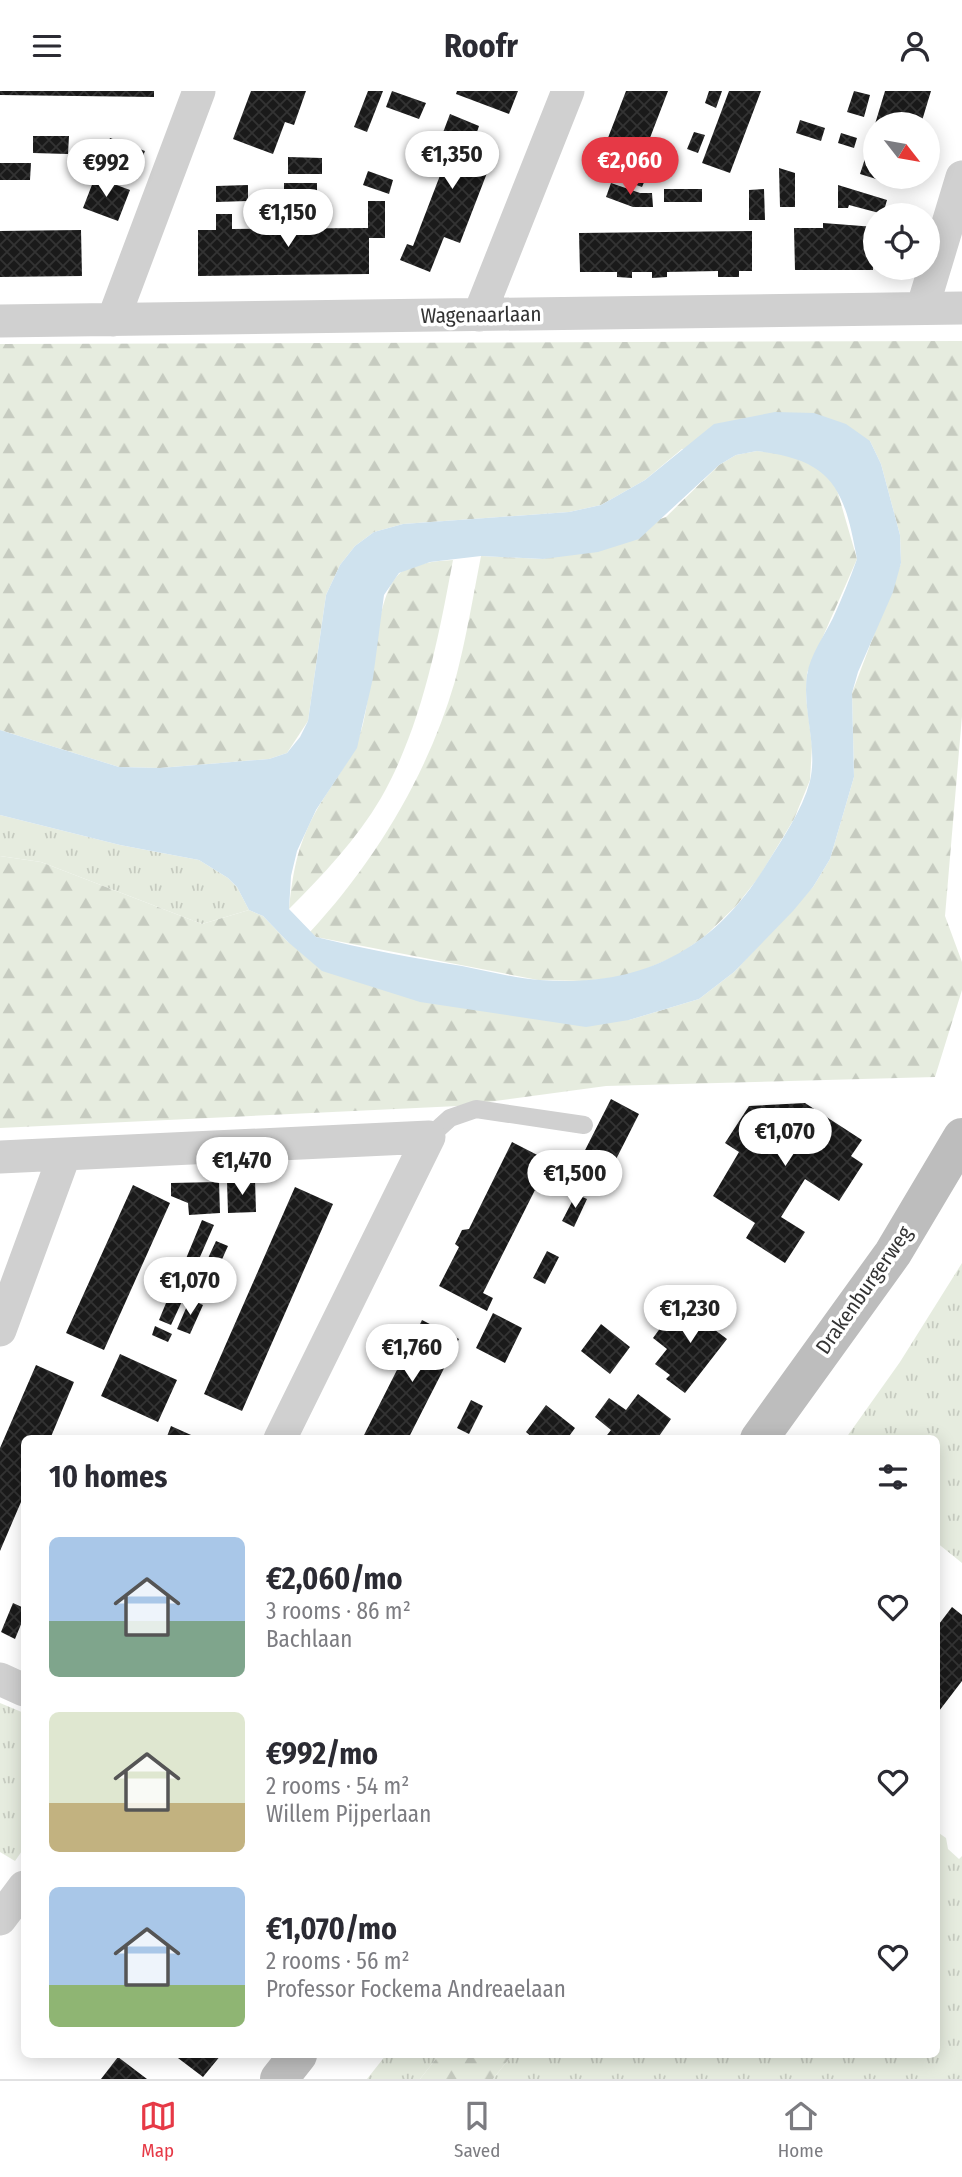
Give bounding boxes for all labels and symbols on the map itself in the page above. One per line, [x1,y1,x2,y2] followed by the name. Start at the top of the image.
[863,112,940,189] north arrow
[395,132,509,191] pin: €1,350
[573,137,687,197] pin: €2,060
[65,139,147,199] pin: €992
[231,190,345,249] pin: €1,150
[420,301,542,329] street label: Wagenaarlaan
[728,1109,842,1168] pin: €1,070
[185,1137,299,1197] pin: €1,470
[518,1151,632,1210] pin: €1,500
[810,1221,918,1359] street label: Drakenburgerweg
[133,1257,247,1317] pin: €1,070
[633,1285,747,1345] pin: €1,230
[355,1325,469,1384] pin: €1,760

